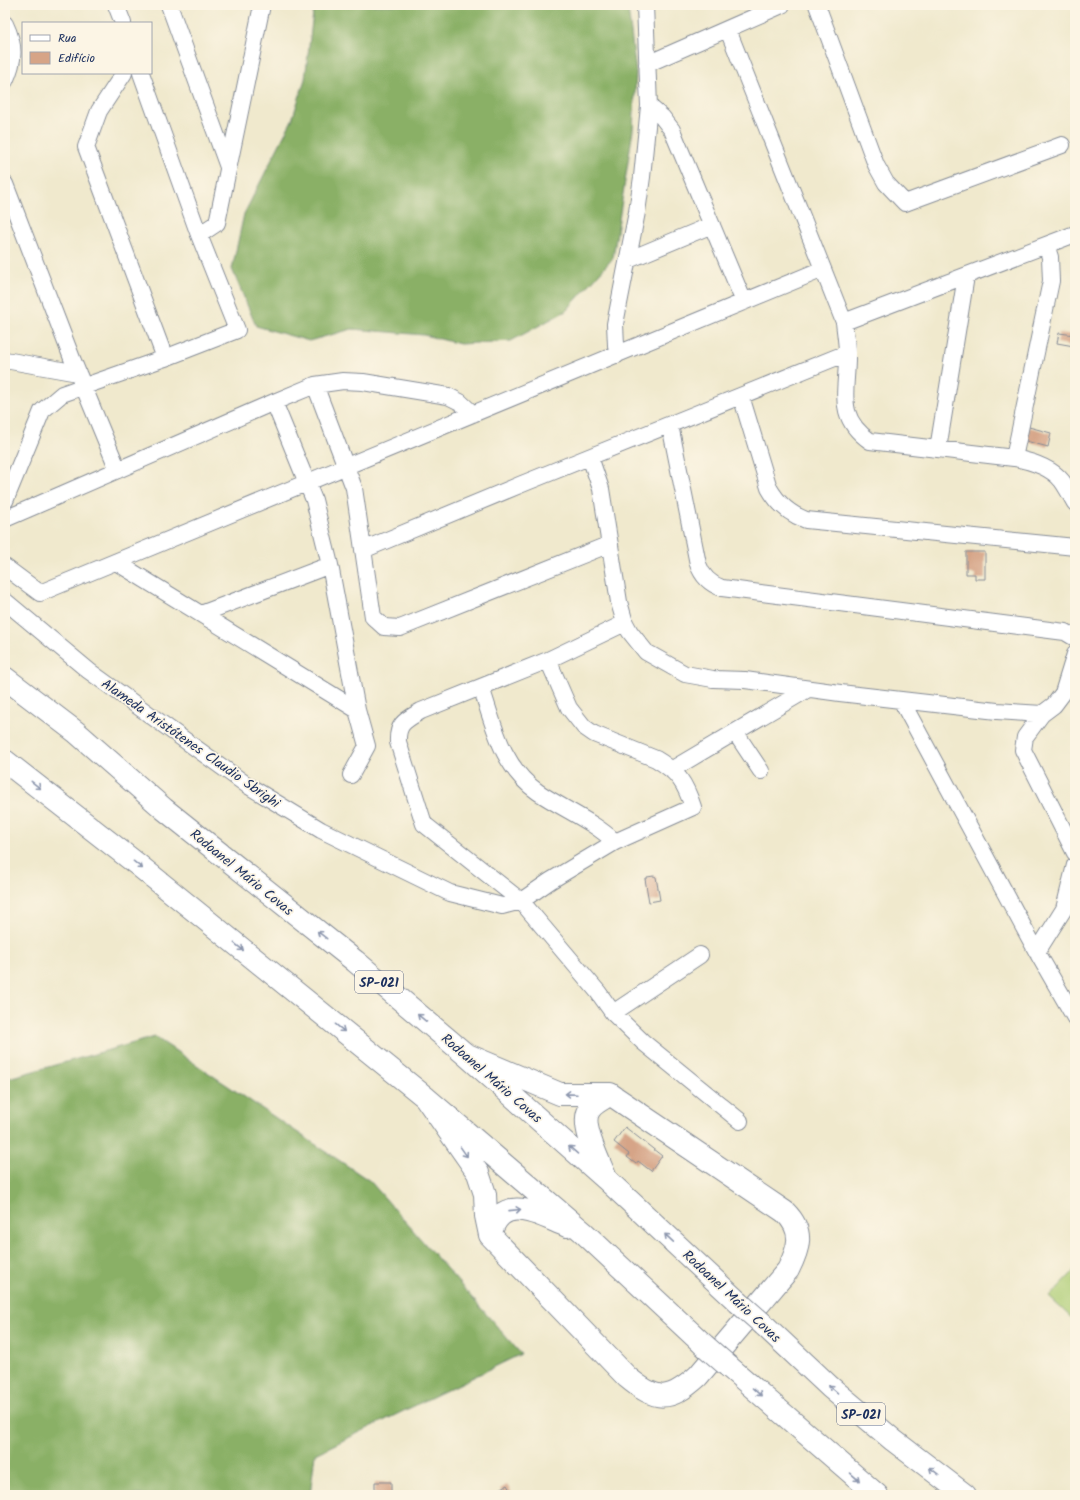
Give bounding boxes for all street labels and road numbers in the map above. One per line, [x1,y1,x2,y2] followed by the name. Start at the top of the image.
[96,673,285,815] street label: Alameda Aristótenes Claudio Sbrighi
[185,824,298,922] street label: Rodoanel Mário Covas
[355,971,403,993] road number: SP-021
[436,1028,547,1129] street label: Rodoanel Mário Covas
[677,1245,786,1348] street label: Rodoanel Mário Covas
[837,1403,885,1425] road number: SP-021

